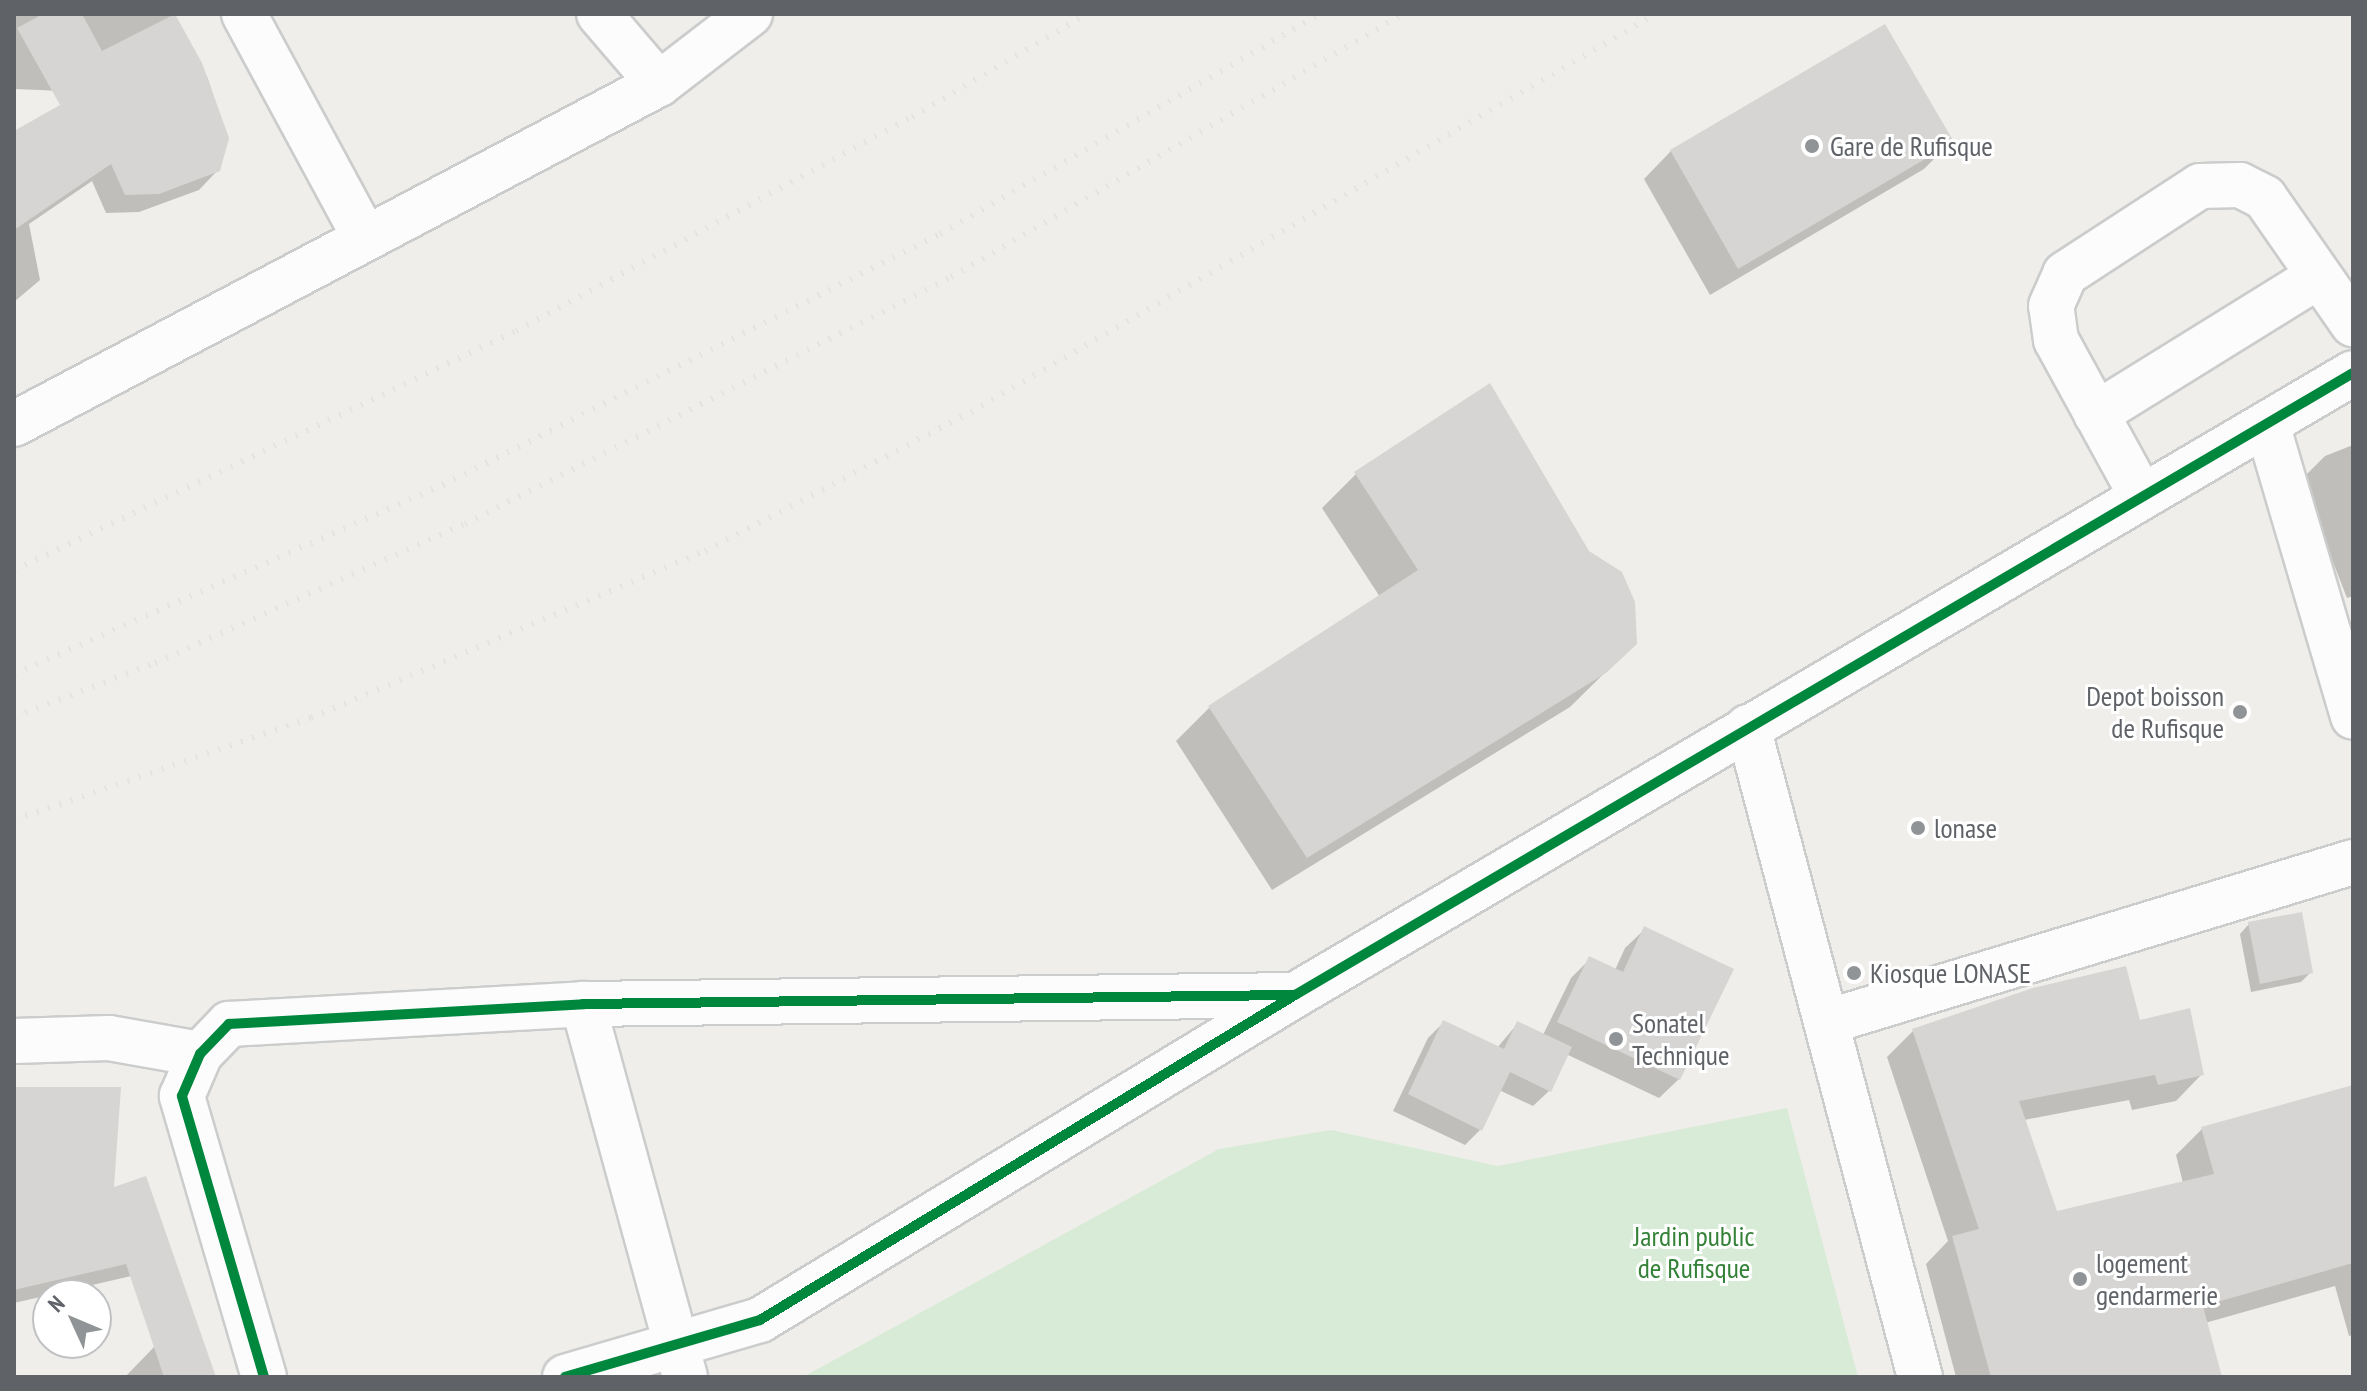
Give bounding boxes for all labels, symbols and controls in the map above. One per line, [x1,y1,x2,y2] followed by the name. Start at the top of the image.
[1830,129,1993,163] place label: Gare de Rufisque
[1801,135,1823,157] marker: Gare de Rufisque
[2086,679,2224,745] place label: Depot boisson de Rufisque
[2231,703,2249,721] marker: Depot boisson de Rufisque
[1934,811,1997,845] place label: lonase
[1909,819,1927,837] marker: lonase
[1870,956,2031,990] place label: Kiosque LONASE
[1845,964,1863,982] marker: Kiosque LONASE
[1632,1006,1729,1072] place label: Sonatel Technique
[1607,1030,1625,1048] marker: Sonatel Technique
[1633,1219,1755,1285] park label: Jardin public de Rufisque
[2096,1246,2218,1312] place label: logement gendarmerie
[2071,1270,2089,1288] marker: logement gendarmerie
[32,1279,112,1359] north arrow
[42,1290,70,1318] text: N

